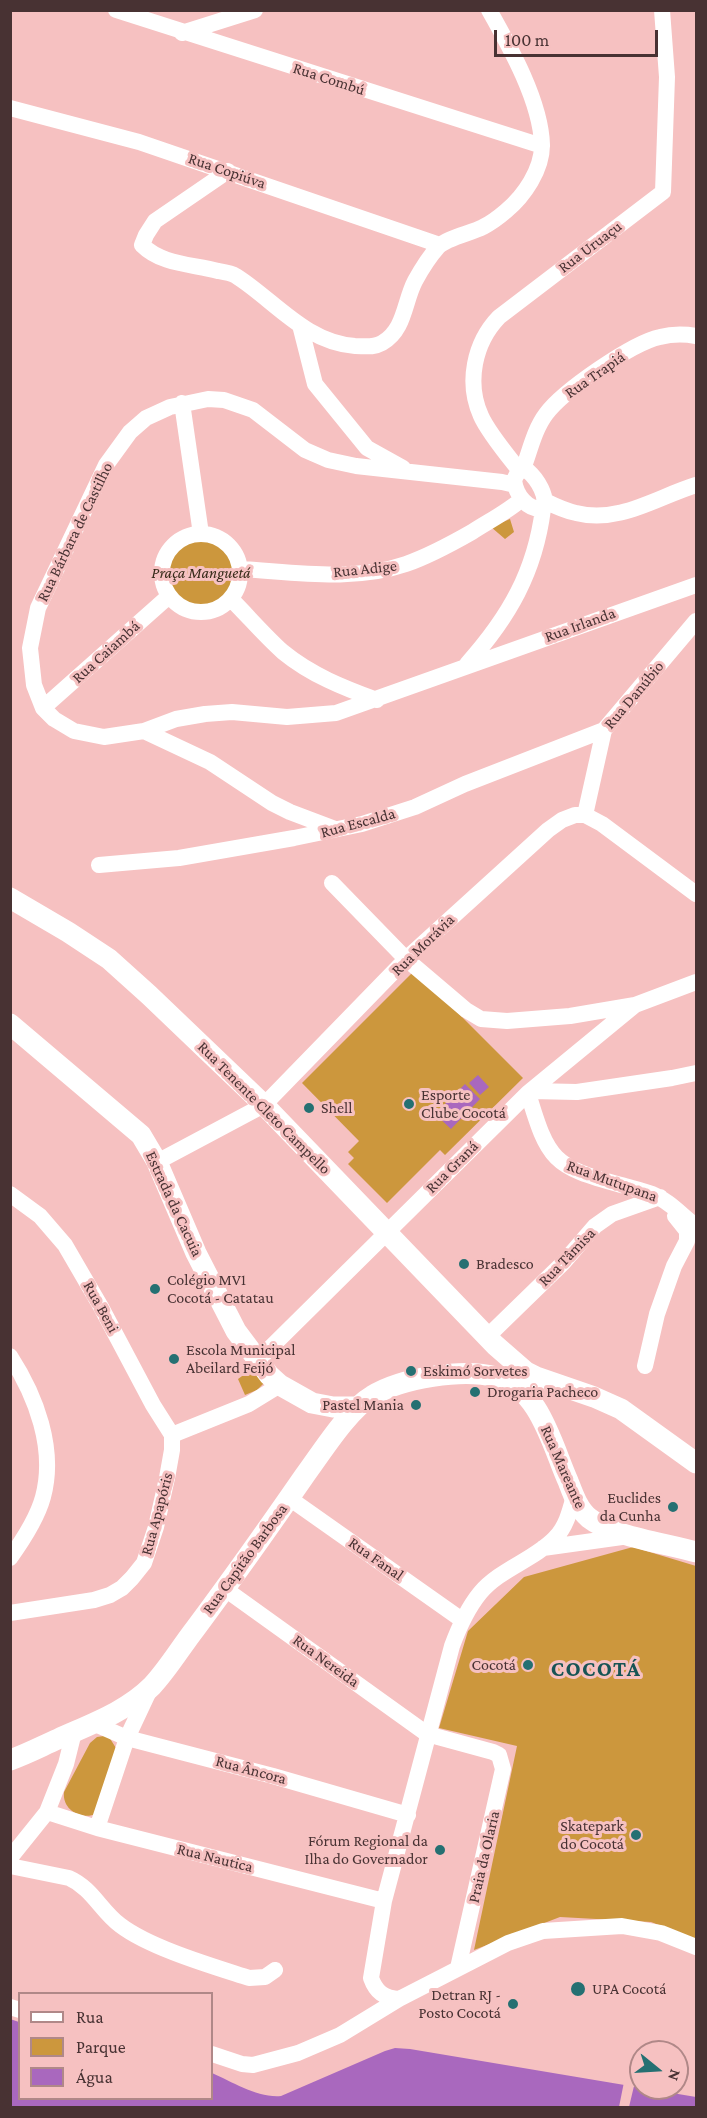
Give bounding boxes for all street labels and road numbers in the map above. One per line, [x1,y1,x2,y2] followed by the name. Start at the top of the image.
[291,58,367,100] street label: Rua Combú
[186,149,268,193] street label: Rua Copiúva
[554,217,626,277] street label: Rua Uruaçu
[561,347,629,403] street label: Rua Trapiá
[33,459,117,605] street label: Rua Bárbara de Castilho
[332,556,398,582] street label: Rua Adige
[542,603,618,647] street label: Rua Irlanda
[68,617,144,687] street label: Rua Caiambá
[600,657,668,733] street label: Rua Danúbio
[319,804,397,842] street label: Rua Escalda
[387,910,459,980] street label: Rua Morávia
[193,1037,335,1179] street label: Rua Tenente Cleto Campello
[422,1137,482,1197] street label: Rua Graná
[141,1148,207,1260] street label: Estrada da Cacuia
[564,1156,660,1206] street label: Rua Mutupana
[534,1224,600,1290] street label: Rua Tâmisa
[79,1278,123,1336] street label: Rua Beni
[536,1423,590,1511] street label: Rua Mareante
[137,1470,177,1558] street label: Rua Apapóris
[198,1500,292,1618] street label: Rua Capitão Barbosa
[345,1533,407,1585] street label: Rua Fanal
[289,1630,363,1692] street label: Rua Nereida
[213,1751,289,1789] street label: Rua Âncora
[464,1809,504,1905] street label: Praia da Olaria
[175,1839,255,1877] street label: Rua Nautica

